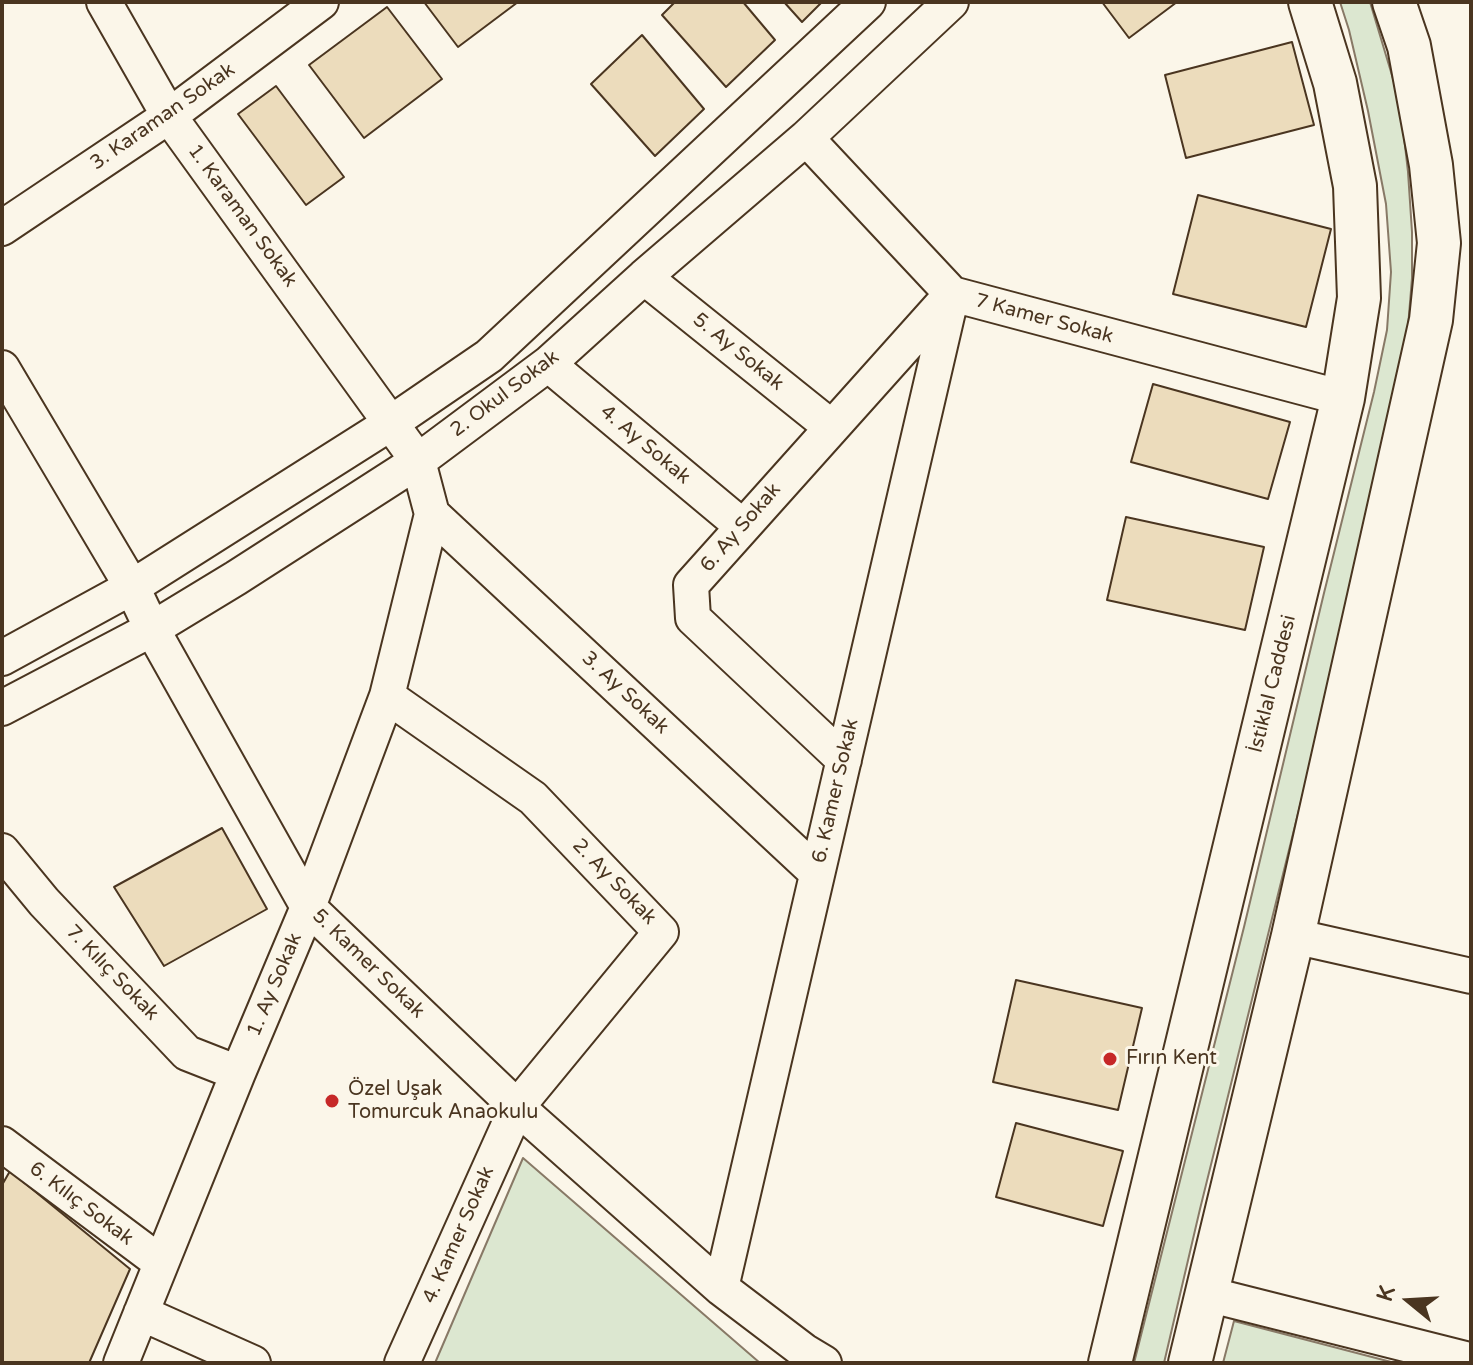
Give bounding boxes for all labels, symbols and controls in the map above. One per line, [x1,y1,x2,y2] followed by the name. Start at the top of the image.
[86,58,240,176] street label: 3. Karaman Sokak
[182,140,302,292] street label: 1. Karaman Sokak
[972,289,1116,349] street label: 7 Kamer Sokak
[688,308,788,396] street label: 5. Ay Sokak
[446,345,564,443] street label: 2. Okul Sokak
[595,400,695,490] street label: 4. Ay Sokak
[696,478,786,578] street label: 6. Ay Sokak
[1244,613,1302,755] street label: İstiklal Caddesi
[576,647,674,739] street label: 3. Ay Sokak
[808,716,864,866] street label: 6. Kamer Sokak
[567,834,661,930] street label: 2. Ay Sokak
[307,904,429,1024] street label: 5. Kamer Sokak
[60,920,164,1026] street label: 7. Kılıç Sokak
[242,929,308,1041] street label: 1. Ay Sokak
[1126,1047,1217,1071] place label: Fırın Kent
[1101,1050,1119,1068] marker: Fırın Kent
[348,1078,538,1125] place label: Özel Uşak Tomurcuk Anaokulu
[323,1092,341,1110] marker: Özel Uşak Tomurcuk Anaokulu
[24,1157,138,1251] street label: 6. Kılıç Sokak
[418,1163,500,1307] street label: 4. Kamer Sokak
[1369,1261,1449,1341] north arrow
[1372,1283,1401,1305] text: K

